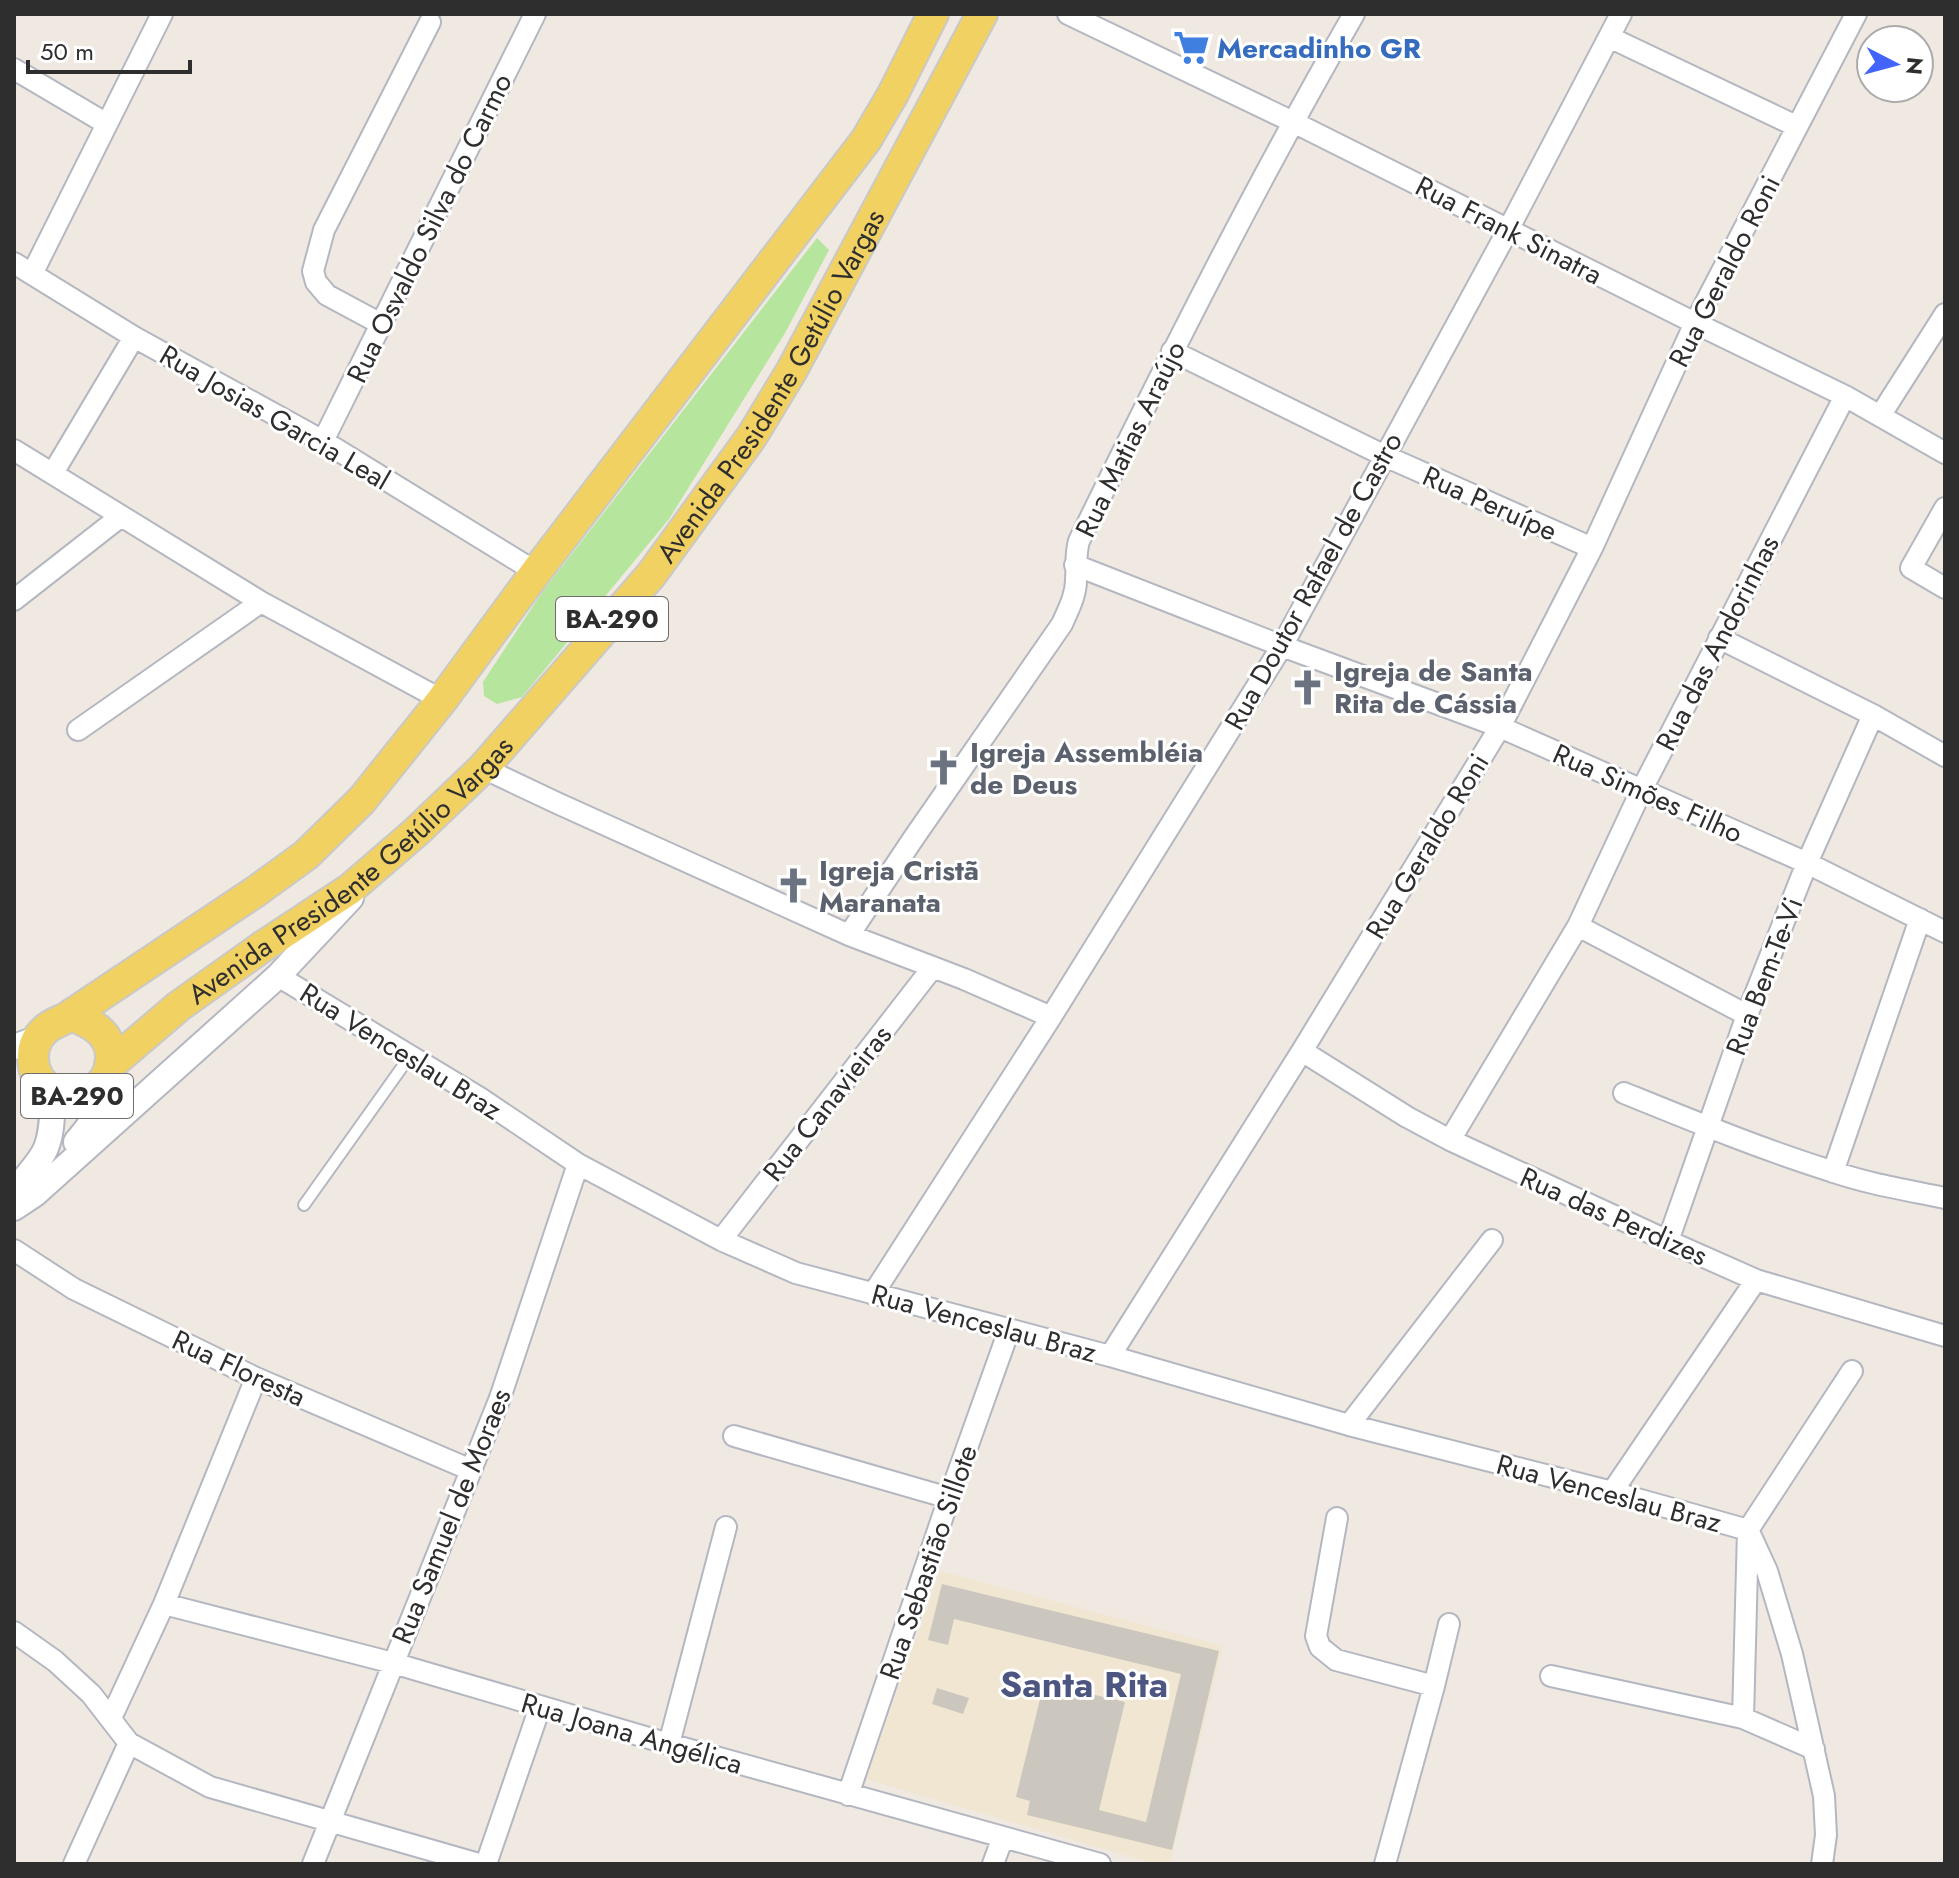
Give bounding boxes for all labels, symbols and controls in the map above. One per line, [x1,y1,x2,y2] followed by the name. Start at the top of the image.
[28,24,190,74] scale bar
[1855,24,1935,104] north arrow
[1217,28,1421,69] place label: Mercadinho GR
[1172,29,1210,67] supermarket icon: Mercadinho GR
[40,34,94,69] text: 50 m
[1898,56,1932,76] text: N
[337,67,522,390] street label: Rua Osvaldo Silva do Carmo
[1408,166,1609,295] street label: Rua Frank Sinatra
[1658,168,1790,374] street label: Rua Geraldo Roni
[646,202,895,571] street label: Avenida Presidente Getúlio Vargas
[1065,334,1196,544] street label: Rua Matias Araújo
[152,335,397,500] street label: Rua Josias Garcia Leal
[1214,425,1413,738] street label: Rua Doutor Rafael de Castro
[1416,456,1564,551] street label: Rua Peruípe
[1645,528,1789,758] street label: Rua das Andorinhas
[556,597,668,641] road number: BA-290
[1334,651,1533,724] place label: Igreja de Santa Rita de Cássia
[1289,668,1327,706] church icon: Igreja de Santa Rita de Cássia
[179,727,523,1015] street label: Avenida Presidente Getúlio Vargas
[970,732,1203,805] place label: Igreja Assembléia de Deus
[1546,733,1749,854] street label: Rua Simões Filho
[1356,745,1499,947] street label: Rua Geraldo Roni
[925,749,963,787] church icon: Igreja Assembléia de Deus
[819,850,979,923] place label: Igreja Cristã Maranata
[774,867,812,905] church icon: Igreja Cristã Maranata
[1716,891,1813,1061] street label: Rua Bem-Te-Vi
[292,973,510,1130] street label: Rua Venceslau Braz
[753,1016,902,1190] street label: Rua Canavieiras
[21,1074,133,1118] road number: BA-290
[1514,1157,1714,1276] street label: Rua das Perdizes
[867,1274,1101,1373] street label: Rua Venceslau Braz
[165,1320,312,1417] street label: Rua Floresta
[381,1382,521,1650] street label: Rua Samuel de Moraes
[869,1439,988,1685] street label: Rua Sebastião Sillote
[1492,1444,1726,1543] street label: Rua Venceslau Braz
[1000,1658,1168,1710] district label: Santa Rita
[516,1682,747,1785] street label: Rua Joana Angélica

